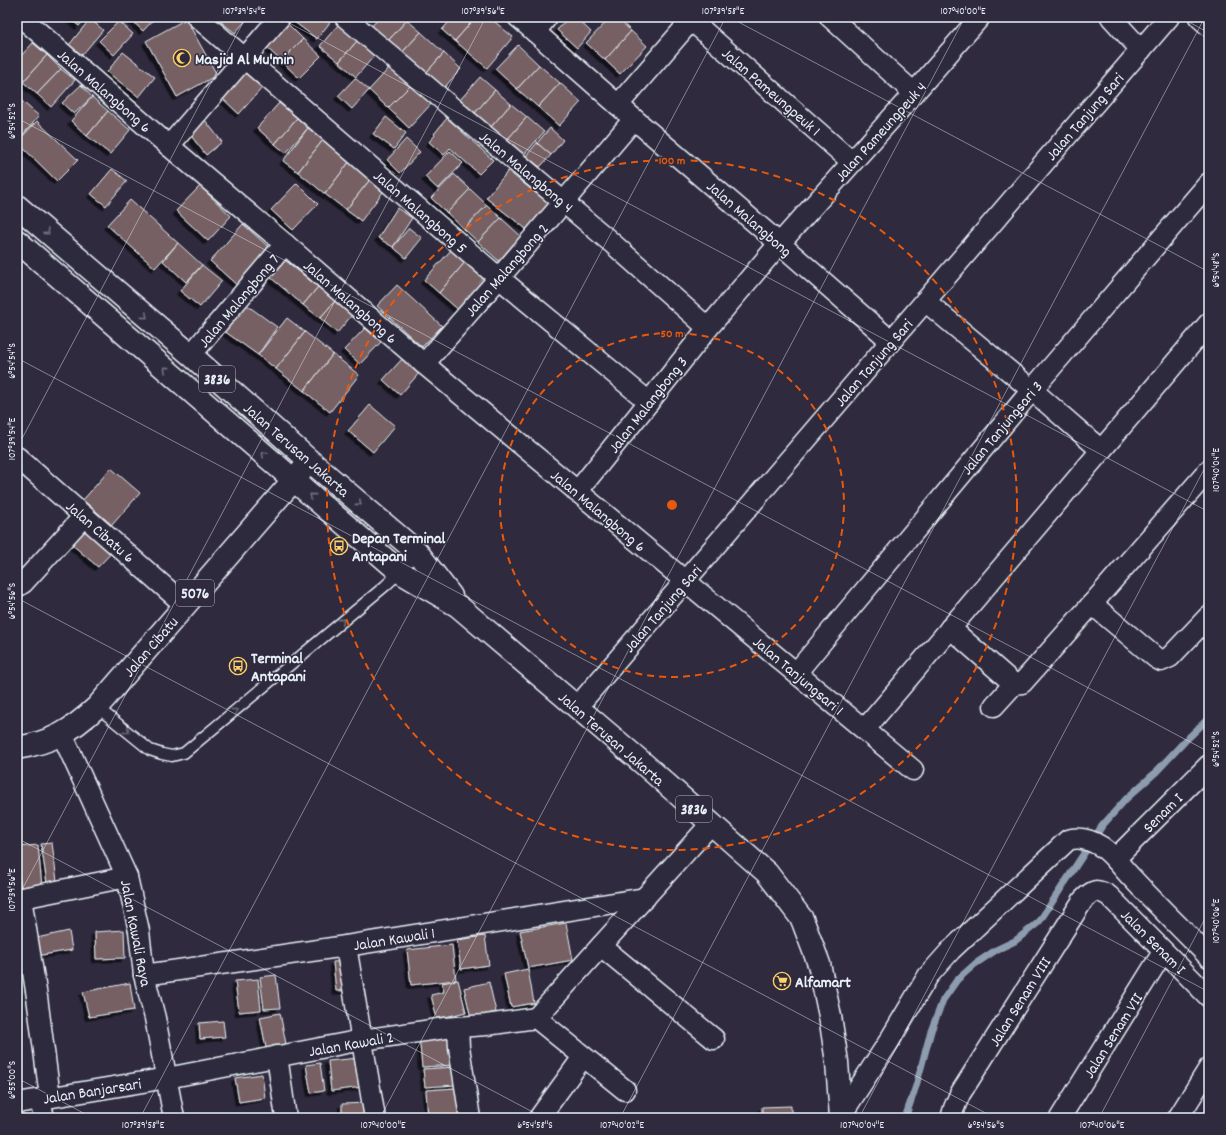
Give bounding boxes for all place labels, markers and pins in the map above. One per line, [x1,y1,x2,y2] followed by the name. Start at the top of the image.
[172,48,192,68] mosque icon: Masjid Al Mu'min
[195,49,294,72] place label: Masjid Al Mu'min
[665,498,679,512] centre of rings
[352,528,445,569] place label: Depan Terminal Antapani
[329,536,349,556] bus stop icon: Depan Terminal Antapani
[251,648,306,689] place label: Terminal Antapani
[228,656,248,676] bus stop icon: Terminal Antapani
[772,971,792,991] supermarket icon: Alfamart
[795,972,851,995] place label: Alfamart

